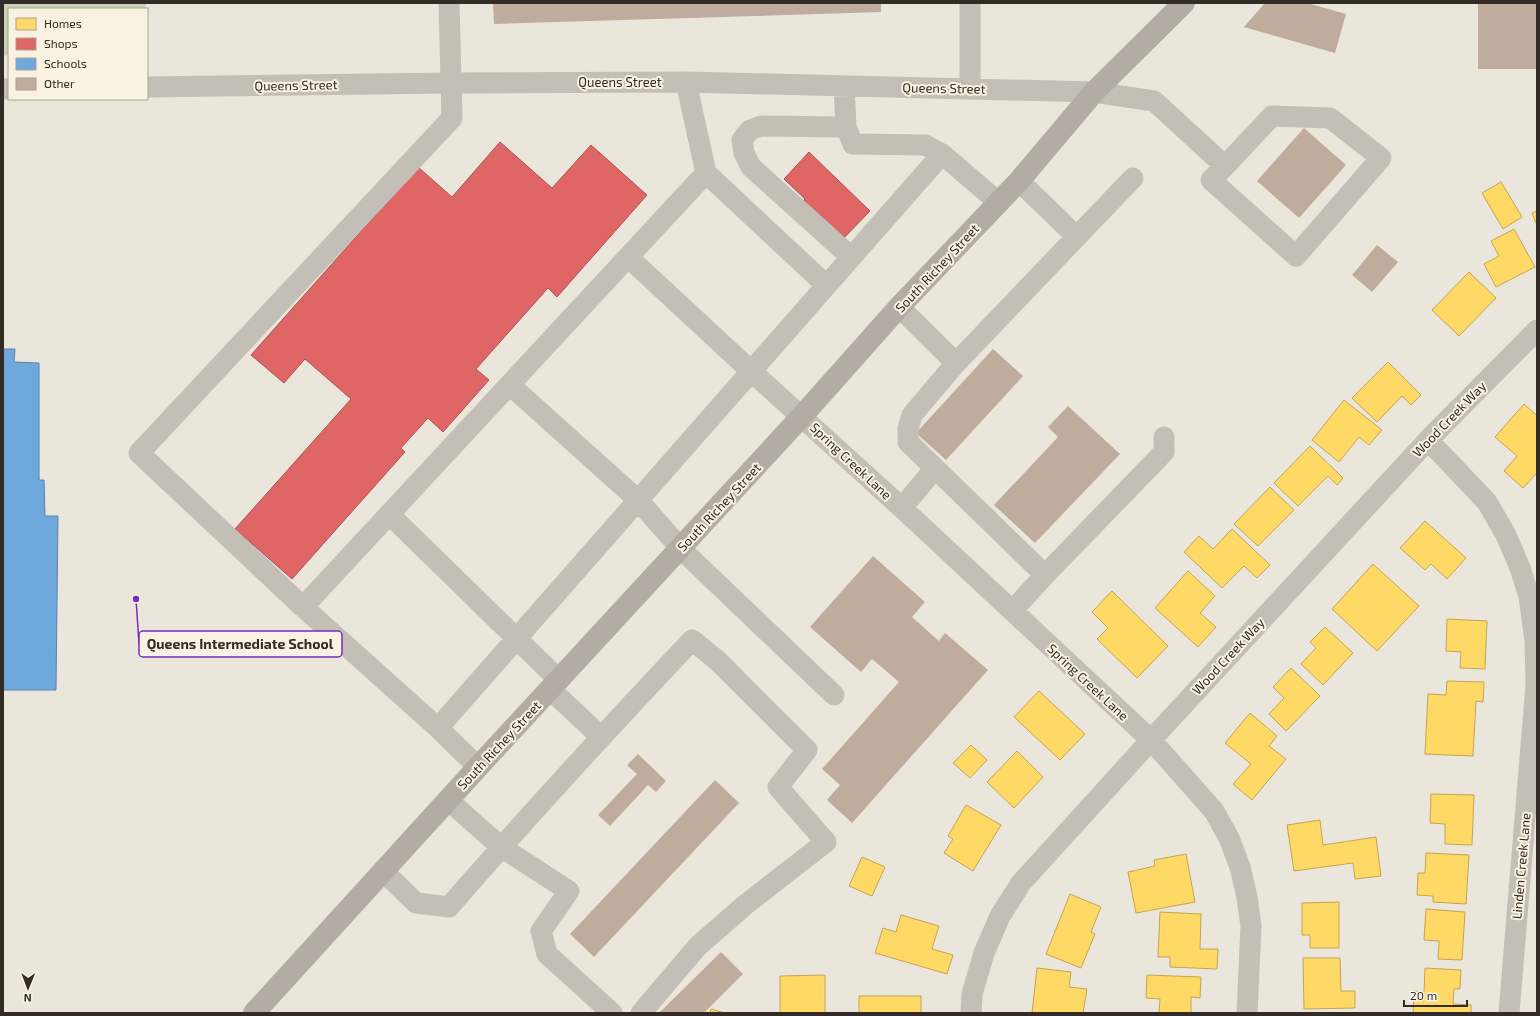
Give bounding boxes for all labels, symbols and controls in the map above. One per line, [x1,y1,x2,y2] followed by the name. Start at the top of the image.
[8,8,148,100] legend
[44,16,82,30] text: Homes
[44,36,78,50] text: Shops
[44,56,87,70] text: Schools
[578,74,662,90] street label: Queens Street
[44,76,75,90] text: Other
[254,76,338,94] street label: Queens Street
[902,79,986,97] street label: Queens Street
[892,220,982,316] street label: South Richey Street
[1409,378,1489,460] street label: Wood Creek Way
[807,419,895,503] street label: Spring Creek Lane
[674,459,764,555] street label: South Richey Street
[1188,614,1268,698] street label: Wood Creek Way
[139,631,342,657] callout: Queens Intermediate School
[147,635,334,653] text: Queens Intermediate School
[1044,640,1132,724] street label: Spring Creek Lane
[454,697,544,793] street label: South Richey Street
[1508,812,1534,920] street label: Linden Creek Lane
[8,968,48,1008] north arrow
[1404,982,1467,1008] scale bar
[1410,988,1437,1002] text: 20 m
[24,992,32,1005] text: N

